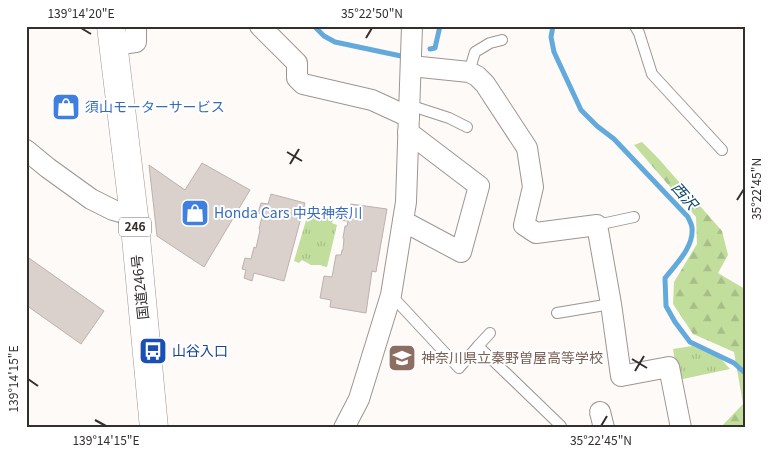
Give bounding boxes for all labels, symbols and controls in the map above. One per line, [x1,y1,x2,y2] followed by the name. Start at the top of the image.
[47,4,115,21] text: 139°14'20"E
[341,4,403,21] text: 35°22'50"N
[51,92,81,122] shop icon: 須山モーターサービス
[85,96,225,116] place label: 須山モーターサービス
[747,158,764,220] text: 35°22'45"N
[667,177,704,215] water label: 西沢
[180,198,210,228] shop icon: Honda Cars 中央神奈川
[214,202,363,222] place label: Honda Cars 中央神奈川
[119,218,151,236] road number: 246
[126,254,152,321] street label: 国道246号
[138,336,168,366] bus stop icon: 山谷入口
[172,340,228,360] place label: 山谷入口
[387,343,417,373] school or university icon: 神奈川県立秦野曽屋高等学校
[4,345,21,413] text: 139°14'15"E
[421,347,603,367] place label: 神奈川県立秦野曽屋高等学校
[72,431,140,448] text: 139°14'15"E
[570,431,632,448] text: 35°22'45"N

